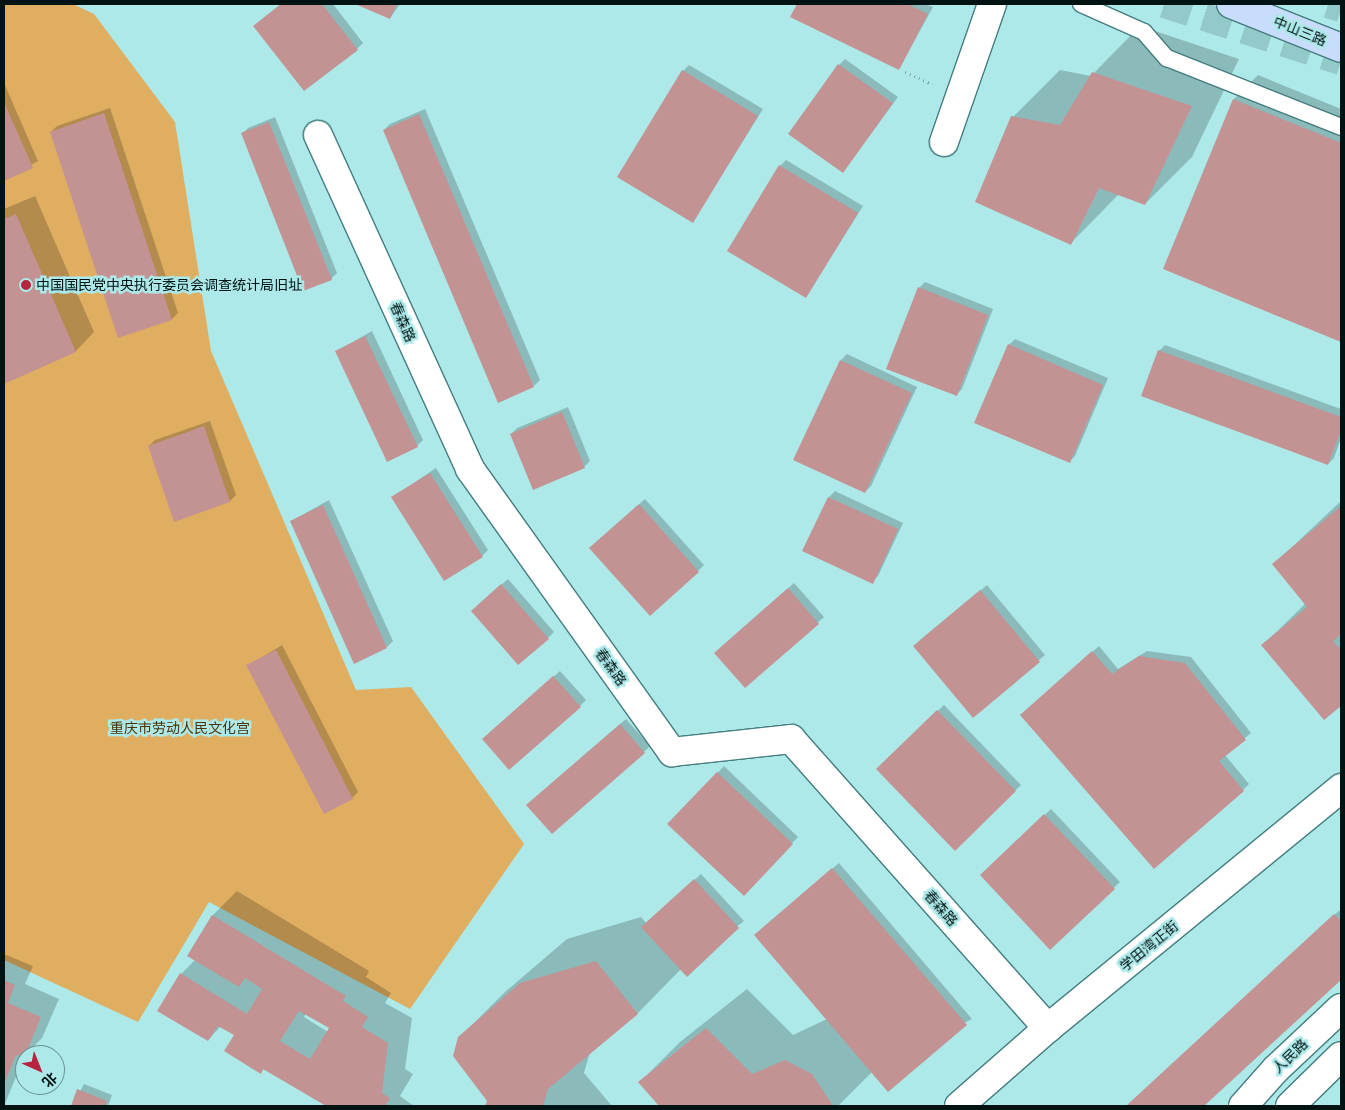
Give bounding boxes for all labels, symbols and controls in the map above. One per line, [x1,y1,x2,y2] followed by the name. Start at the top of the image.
[1271,13,1329,49] street label: 中山三路
[36,277,302,293] place label: 中国国民党中央执行委员会调查统计局旧址
[20,279,32,291] marker: 中国国民党中央执行委员会调查统计局旧址
[387,299,419,345] street label: 春森路
[592,645,630,689] street label: 春森路
[110,720,250,736] park label: 重庆市劳动人民文化宫
[921,887,961,929] street label: 春森路
[1117,917,1181,975] street label: 学田湾正街
[1269,1035,1311,1077] street label: 人民路
[15,1045,65,1095] north arrow
[38,1068,62,1092] text: 北

